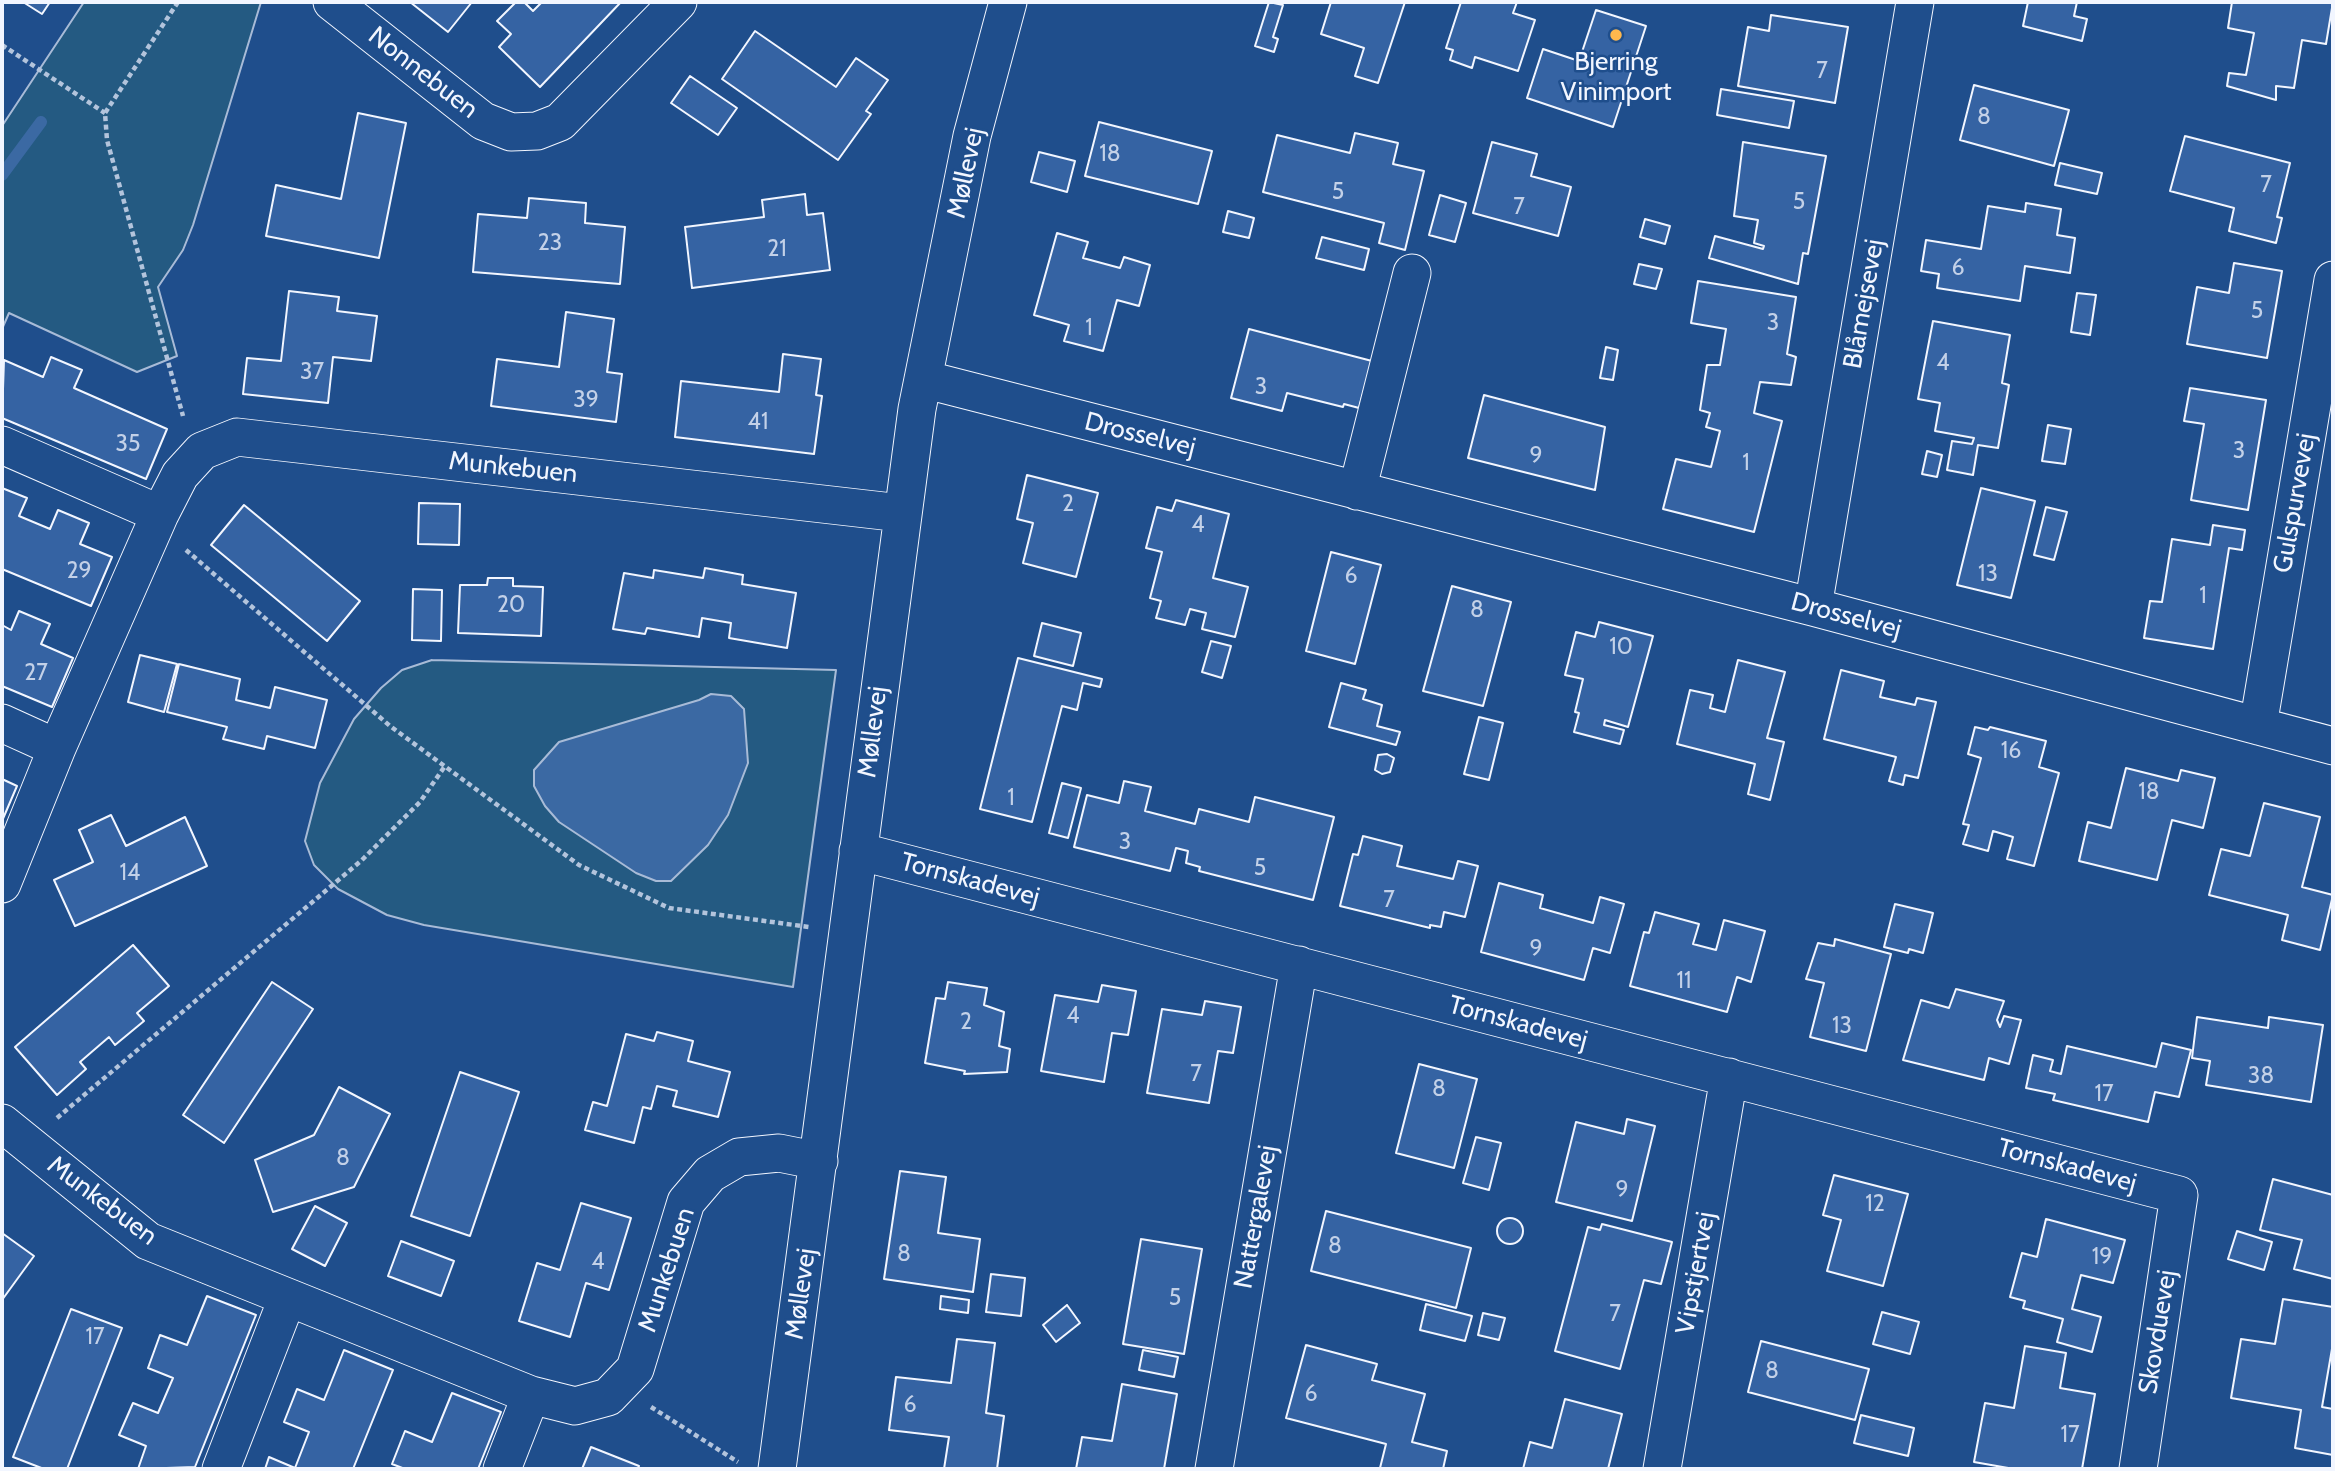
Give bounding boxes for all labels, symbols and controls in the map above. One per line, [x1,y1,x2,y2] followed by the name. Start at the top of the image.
[362,21,484,125] street label: Nonnebuen
[1608,27,1624,43] marker: Bjerring Vinimport
[1560,46,1672,108] place label: Bjerring Vinimport
[1816,57,1828,85] house number: 7
[1977,103,1991,131] house number: 8
[941,125,991,221] street label: Møllevej
[1099,140,1121,168] house number: 18
[2260,171,2272,199] house number: 7
[1332,178,1344,206] house number: 5
[1793,188,1805,216] house number: 5
[1513,193,1525,221] house number: 7
[538,229,562,257] house number: 23
[767,235,787,263] house number: 21
[1837,237,1891,371] street label: Blåmejsevej
[1951,254,1965,282] house number: 6
[2251,297,2263,325] house number: 5
[1767,309,1779,337] house number: 3
[1085,314,1093,342] house number: 1
[1936,349,1950,377] house number: 4
[300,358,324,386] house number: 37
[1255,373,1267,401] house number: 3
[573,386,599,414] house number: 39
[1081,406,1199,464] street label: Drosselvej
[748,408,768,436] house number: 41
[116,430,140,458] house number: 35
[2267,431,2323,575] street label: Gulspurvevej
[2233,437,2245,465] house number: 3
[1529,442,1543,470] house number: 9
[447,446,579,490] street label: Munkebuen
[1742,449,1750,477] house number: 1
[1062,490,1074,518] house number: 2
[1191,511,1205,539] house number: 4
[66,557,92,585] house number: 29
[1978,560,1998,588] house number: 13
[1344,562,1358,590] house number: 6
[2199,582,2207,610] house number: 1
[1787,586,1905,646] street label: Drosselvej
[497,591,525,619] house number: 20
[1470,596,1484,624] house number: 8
[1609,633,1633,661] house number: 10
[24,659,48,687] house number: 27
[852,685,894,779] street label: Møllevej
[2001,737,2021,765] house number: 16
[2138,778,2160,806] house number: 18
[1007,784,1015,812] house number: 1
[1119,828,1131,856] house number: 3
[897,846,1043,914] street label: Tornskadevej
[1254,854,1266,882] house number: 5
[120,859,140,887] house number: 14
[1383,886,1395,914] house number: 7
[1529,935,1543,963] house number: 9
[1677,967,1691,995] house number: 11
[1445,989,1591,1057] street label: Tornskadevej
[1066,1002,1080,1030] house number: 4
[960,1008,972,1036] house number: 2
[1832,1012,1852,1040] house number: 13
[1190,1060,1202,1088] house number: 7
[2248,1062,2274,1090] house number: 38
[1432,1075,1446,1103] house number: 8
[2094,1080,2114,1108] house number: 17
[1994,1132,2140,1200] street label: Tornskadevej
[1228,1143,1284,1291] street label: Nattergalevej
[336,1144,350,1172] house number: 8
[41,1150,163,1252] street label: Munkebuen
[1615,1176,1629,1204] house number: 9
[1865,1190,1885,1218] house number: 12
[632,1204,702,1336] street label: Munkebuen
[1670,1209,1722,1337] street label: Vipstjertvej
[1328,1232,1342,1260] house number: 8
[897,1240,911,1268] house number: 8
[2092,1243,2112,1271] house number: 19
[779,1246,823,1342] street label: Møllevej
[591,1248,605,1276] house number: 4
[2133,1268,2183,1396] street label: Skovduevej
[1169,1284,1181,1312] house number: 5
[1609,1300,1621,1328] house number: 7
[85,1323,105,1351] house number: 17
[1765,1357,1779,1385] house number: 8
[1304,1380,1318,1408] house number: 6
[903,1391,917,1419] house number: 6
[2060,1421,2080,1449] house number: 17

